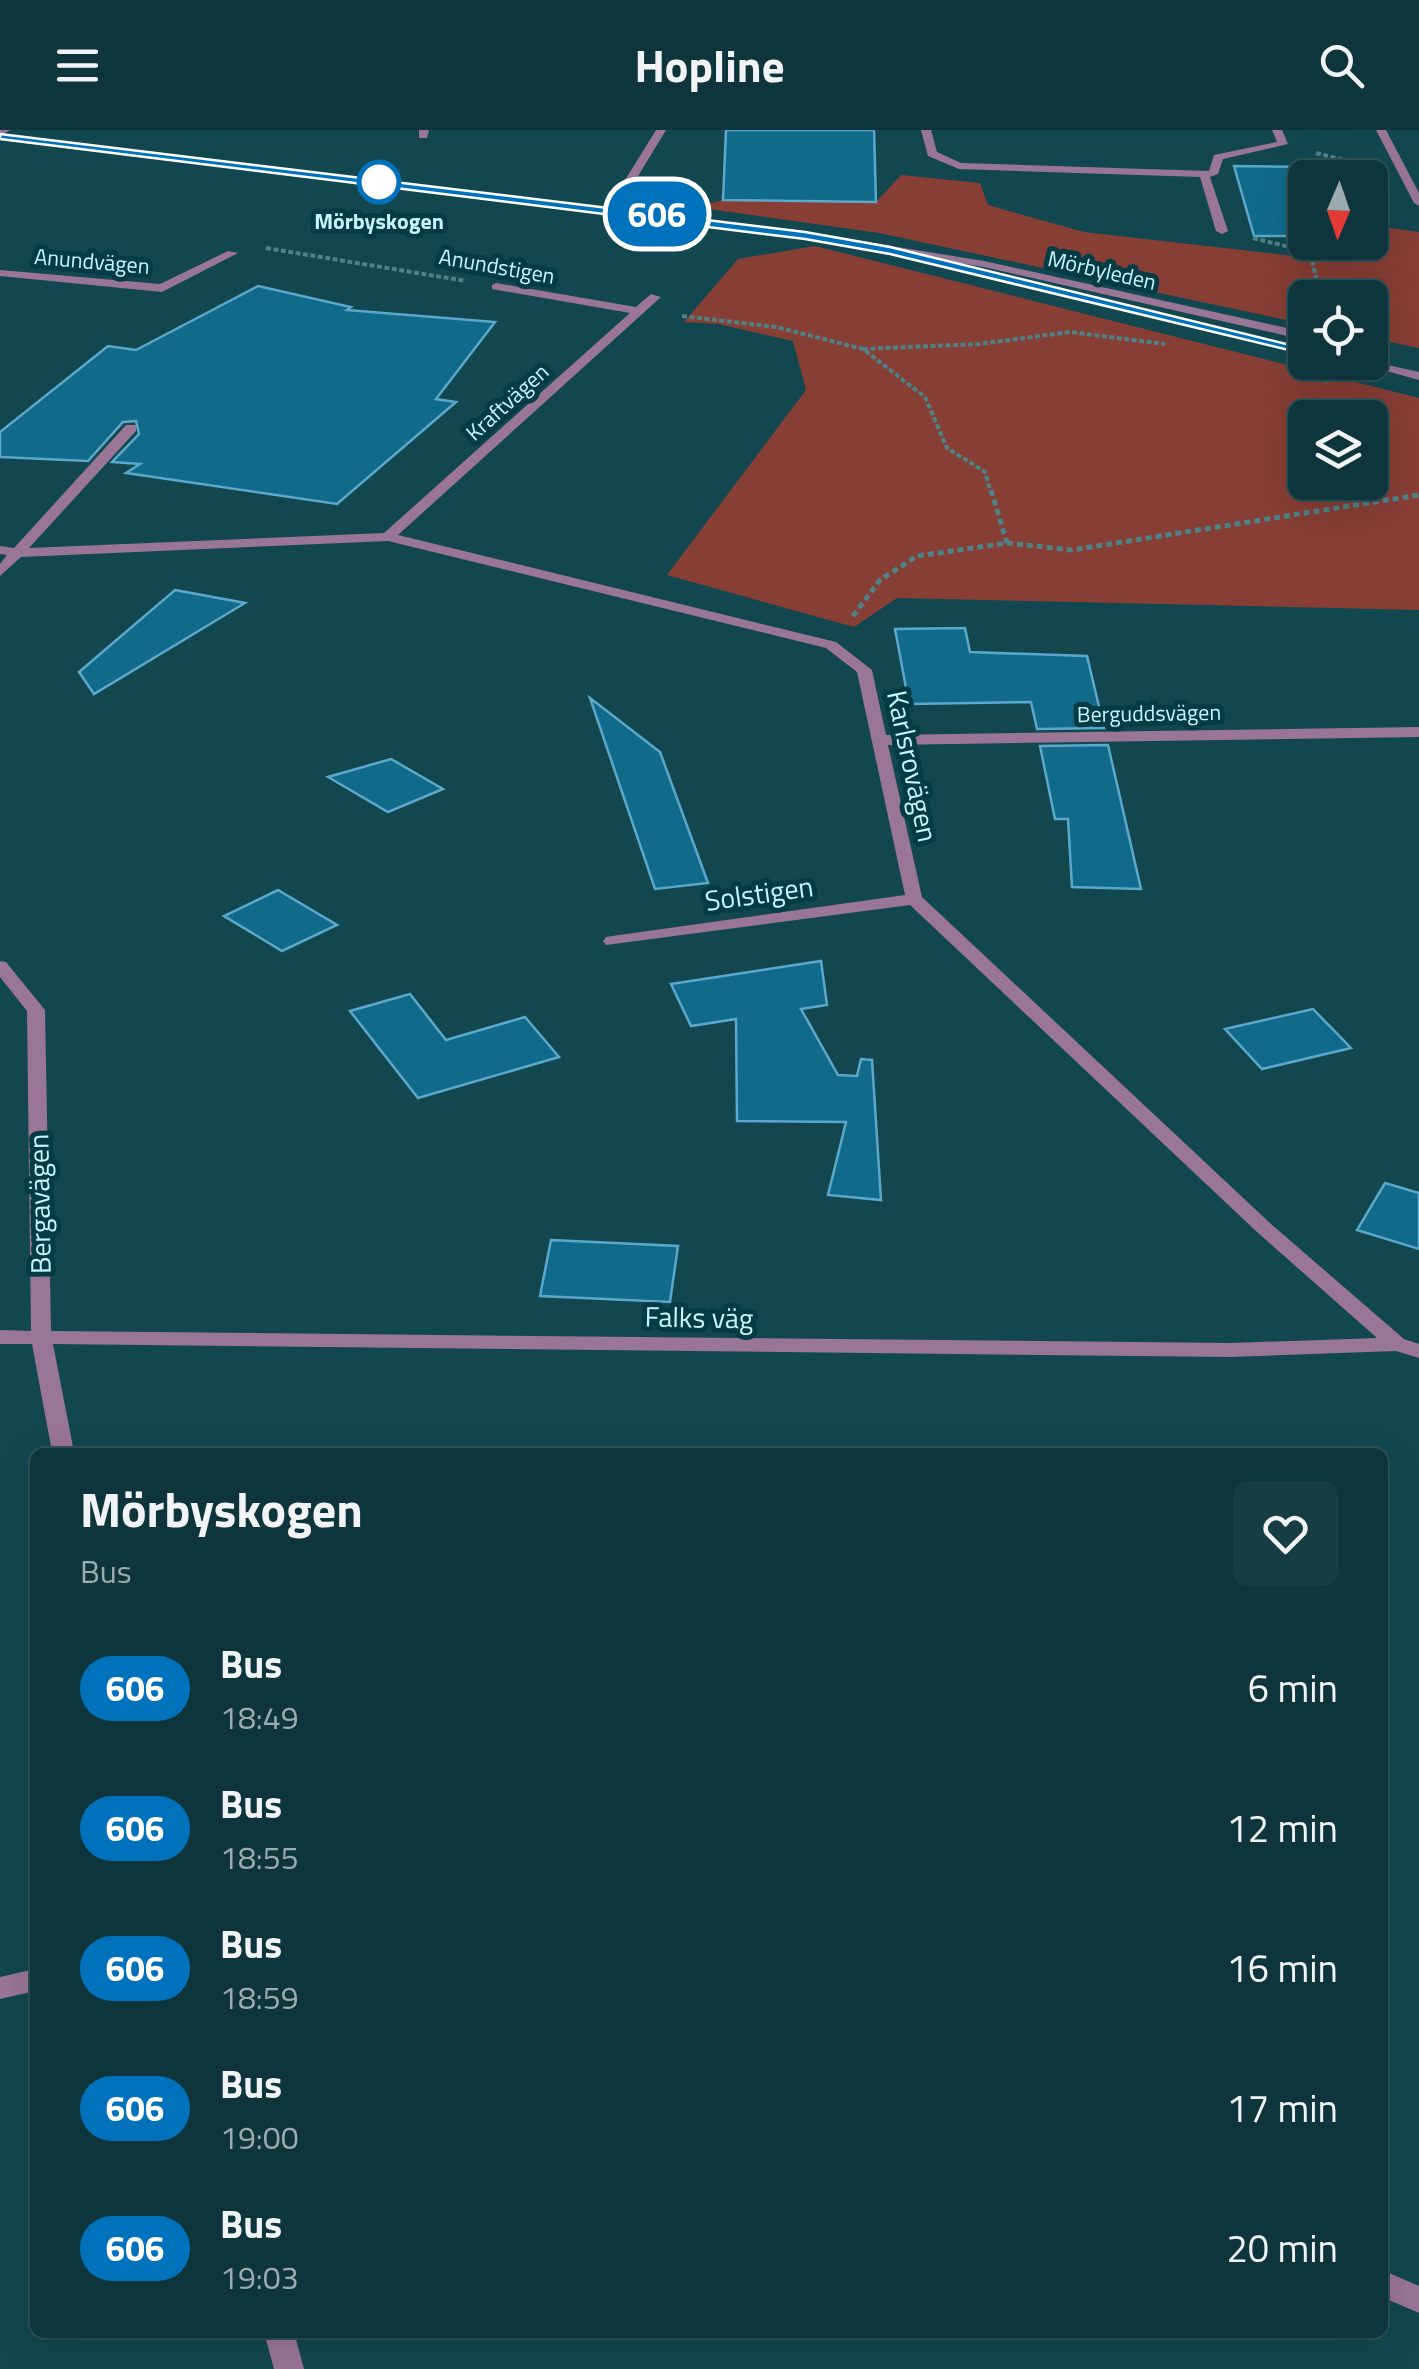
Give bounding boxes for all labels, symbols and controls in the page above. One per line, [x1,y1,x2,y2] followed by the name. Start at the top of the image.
[634,31,785,99] text: Hopline
[50,38,105,93] icon: menu
[1314,38,1369,93] icon: search
[1288,160,1388,260] north arrow
[1288,160,1388,500] map controls
[358,161,400,203] marker: Mörbyskogen
[600,182,714,246] line badge: 606
[628,187,686,241] text: 606
[314,204,444,238] place label: Mörbyskogen
[33,239,151,283] street label: Anundvägen
[436,239,558,293] street label: Anundstigen
[1044,241,1160,299] street label: Mörbyleden
[1288,280,1388,380] button: locate
[458,355,556,449] street label: Kraftvägen
[1288,400,1388,500] button: layers
[876,686,950,846] street label: Karlsrovägen
[1077,695,1221,731] street label: Berguddsvägen
[702,864,816,922] street label: Solstigen
[16,1134,62,1274] street label: Bergavägen
[644,1295,754,1339] street label: Falks väg
[80,1473,363,1546] text: Mörbyskogen
[1233,1481,1338,1586] button: heart
[80,1547,132,1595] text: Bus
[220,1635,282,1693] text: Bus
[1248,1659,1338,1717] text: 6 min
[106,1661,164,1715] text: 606
[220,1693,299,1741] text: 18:49
[220,1775,282,1833] text: Bus
[1227,1799,1338,1857] text: 12 min
[106,1801,164,1855] text: 606
[220,1833,299,1881] text: 18:55
[220,1915,282,1973] text: Bus
[1227,1939,1338,1997] text: 16 min
[106,1941,164,1995] text: 606
[220,1973,299,2021] text: 18:59
[220,2055,282,2113] text: Bus
[1227,2079,1338,2137] text: 17 min
[106,2081,164,2135] text: 606
[220,2113,299,2161] text: 19:00
[220,2195,282,2253] text: Bus
[1227,2219,1338,2277] text: 20 min
[106,2221,164,2275] text: 606
[220,2253,299,2301] text: 19:03

